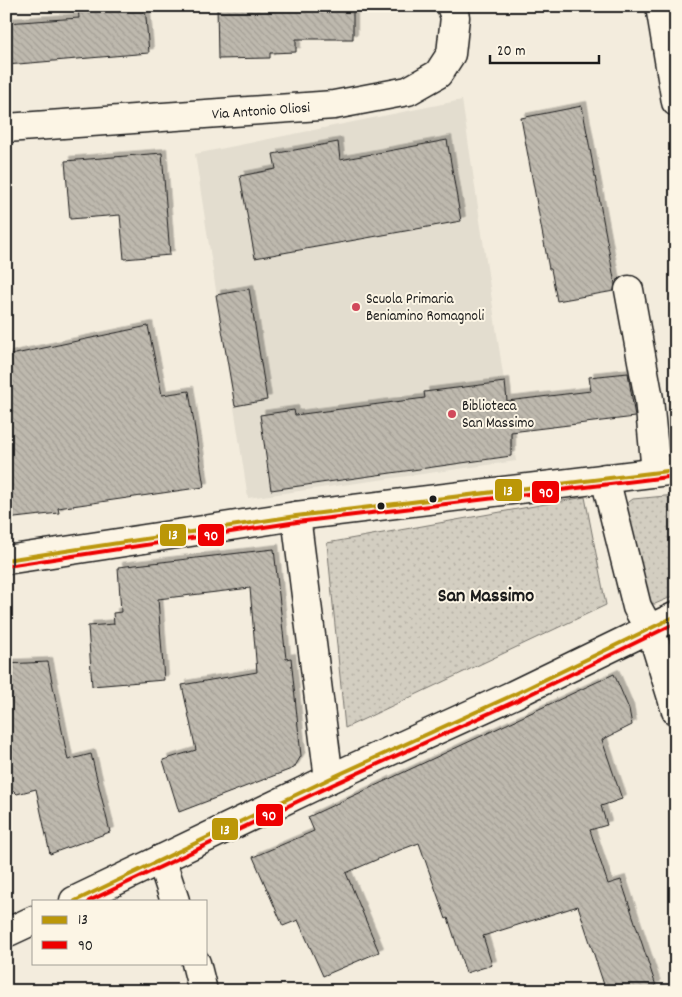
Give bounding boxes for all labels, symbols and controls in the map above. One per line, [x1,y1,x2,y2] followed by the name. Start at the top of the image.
[490,32,598,64] scale bar
[497,41,525,63] text: 20 m
[211,98,311,126] street label: Via Antonio Oliosi
[366,289,485,328] place label: Scuola Primaria Beniamino Romagnoli
[350,301,362,313] marker: Scuola Primaria Beniamino Romagnoli
[462,396,535,435] place label: Biblioteca San Massimo
[446,408,458,420] marker: Biblioteca San Massimo
[494,478,523,502] line badge: 13
[531,480,560,504] line badge: 90
[503,482,513,502] text: 13
[539,484,553,504] text: 90
[428,494,438,504] unlabelled marker
[376,501,386,511] unlabelled marker
[159,523,187,547] line badge: 13
[197,523,225,547] line badge: 90
[168,526,178,546] text: 13
[204,527,218,547] text: 90
[438,583,534,611] district label: San Massimo
[255,803,284,827] line badge: 90
[262,807,276,827] text: 90
[211,817,239,841] line badge: 13
[220,821,230,841] text: 13
[32,900,208,964] legend
[78,910,88,932] text: 13
[78,936,93,958] text: 90

